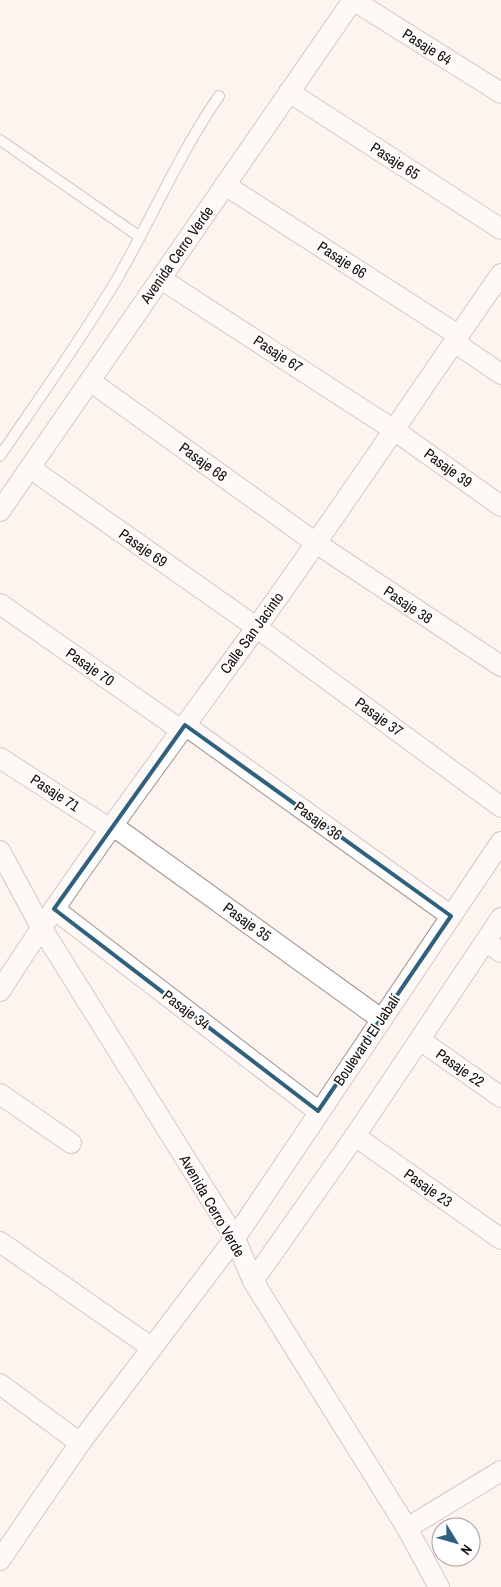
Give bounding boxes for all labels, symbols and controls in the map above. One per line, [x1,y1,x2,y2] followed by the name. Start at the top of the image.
[398,23,456,70] street label: Pasaje 64
[367,137,424,184] street label: Pasaje 65
[135,202,218,309] street label: Avenida Cerro Verde
[314,236,371,283] street label: Pasaje 66
[250,330,307,377] street label: Pasaje 67
[175,437,232,486] street label: Pasaje 68
[420,443,477,492] street label: Pasaje 39
[115,523,172,572] street label: Pasaje 69
[380,581,437,629] street label: Pasaje 38
[215,587,289,678] street label: Calle San Jacinto
[62,642,119,691] street label: Pasaje 70
[351,692,408,741] street label: Pasaje 37
[27,769,84,816] street label: Pasaje 71
[290,796,347,845] street label: Pasaje 36
[219,897,276,946] street label: Pasaje 35
[158,985,215,1035] street label: Pasaje 34
[328,989,405,1090] street label: Boulevard El Jabalí
[432,1043,489,1092] street label: Pasaje 22
[174,1150,250,1261] street label: Avenida Cerro Verde
[400,1163,457,1212] street label: Pasaje 23
[431,1517,481,1567] north arrow
[457,1541,476,1559] text: N

